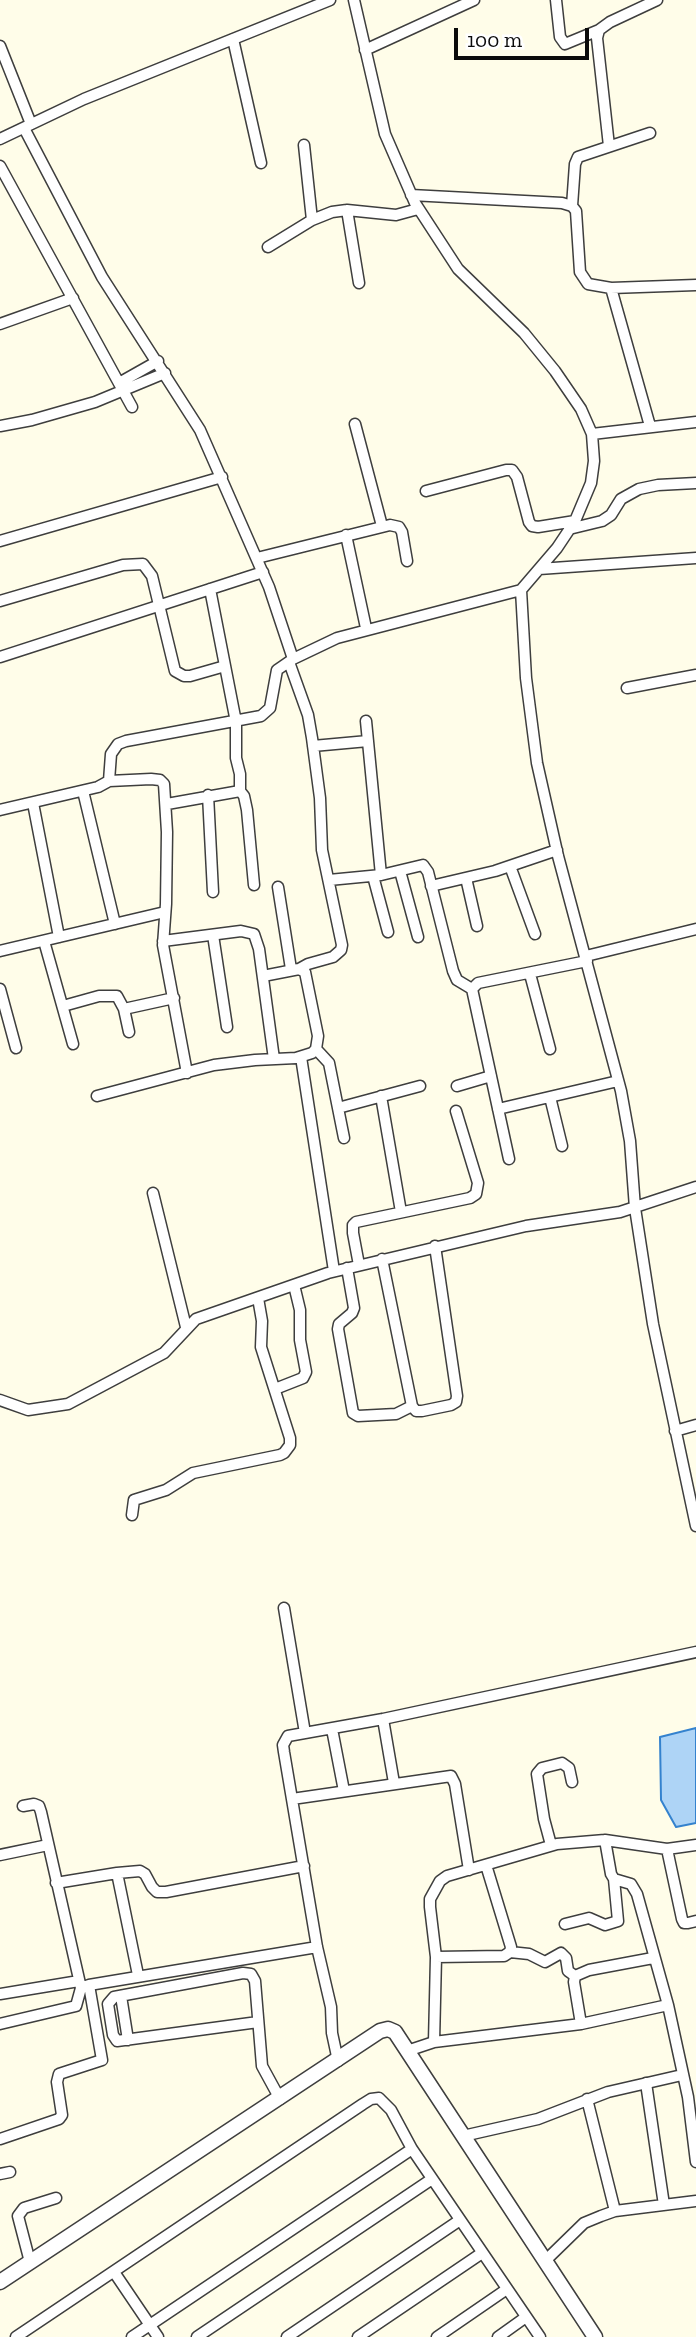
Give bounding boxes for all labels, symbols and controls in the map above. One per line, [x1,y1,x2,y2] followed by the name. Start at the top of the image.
[458,14,593,58] scale bar
[467,27,522,52] text: 100 m

